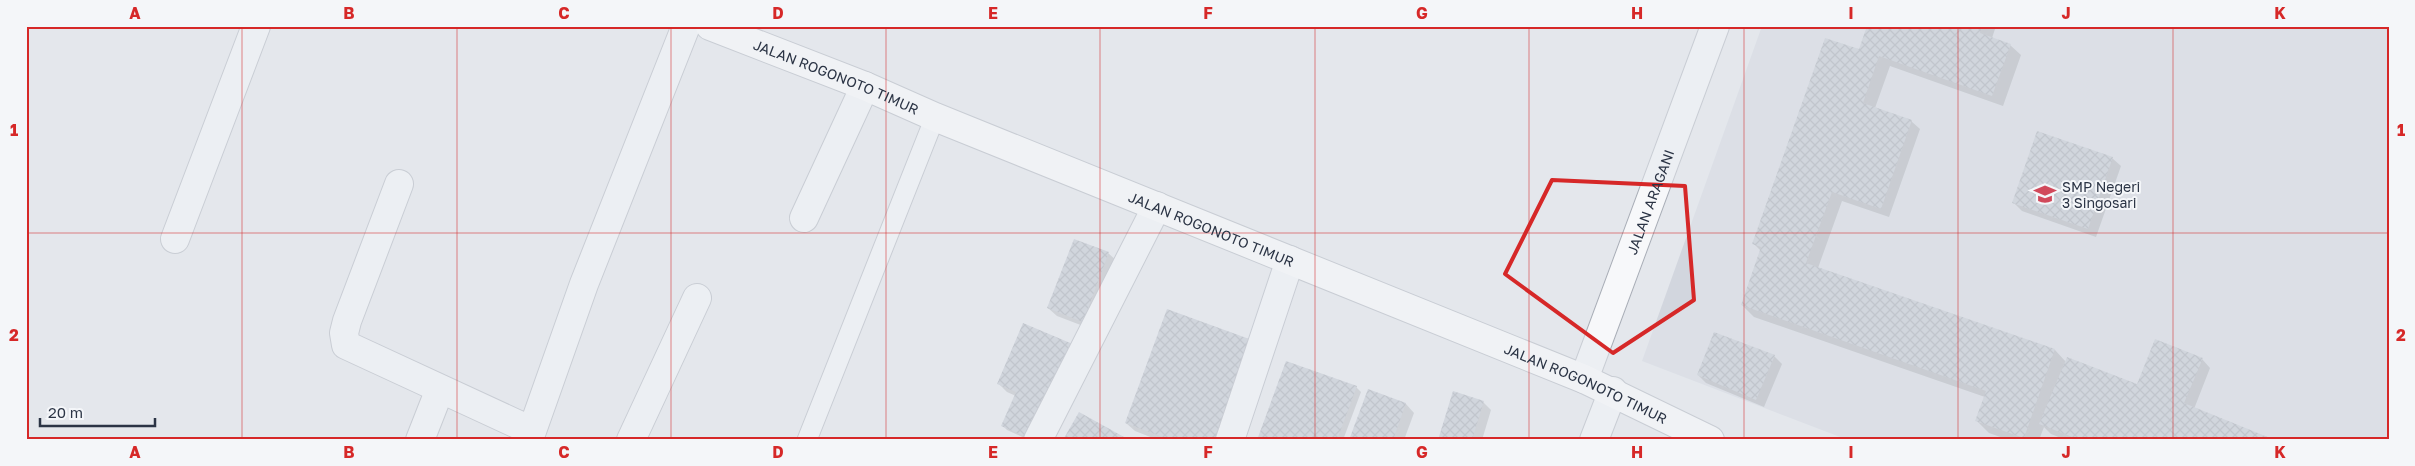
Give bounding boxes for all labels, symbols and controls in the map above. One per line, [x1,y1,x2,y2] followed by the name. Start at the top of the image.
[129,3,141,23] text: A
[343,3,355,23] text: B
[558,3,570,23] text: C
[772,3,784,23] text: D
[988,3,998,23] text: E
[1203,3,1213,23] text: F
[1416,3,1428,23] text: G
[1631,3,1643,23] text: H
[1848,3,1854,23] text: I
[2061,3,2071,23] text: J
[2274,3,2286,23] text: K
[751,35,922,117] street label: JALAN ROGONOTO TIMUR
[10,120,18,140] text: 1
[2397,120,2405,140] text: 1
[1623,147,1677,257] street label: JALAN ARAGANI
[2062,178,2140,211] place label: SMP Negeri 3 Singosari
[2032,181,2058,207] school or university icon: SMP Negeri 3 Singosari
[1126,188,1297,270] street label: JALAN ROGONOTO TIMUR
[9,325,19,345] text: 2
[2396,325,2406,345] text: 2
[1502,339,1670,427] street label: JALAN ROGONOTO TIMUR
[40,396,155,428] scale bar
[48,403,83,421] text: 20 m
[129,442,141,462] text: A
[343,442,355,462] text: B
[558,442,570,462] text: C
[772,442,784,462] text: D
[988,442,998,462] text: E
[1203,442,1213,462] text: F
[1416,442,1428,462] text: G
[1631,442,1643,462] text: H
[1848,442,1854,462] text: I
[2061,442,2071,462] text: J
[2274,442,2286,462] text: K

